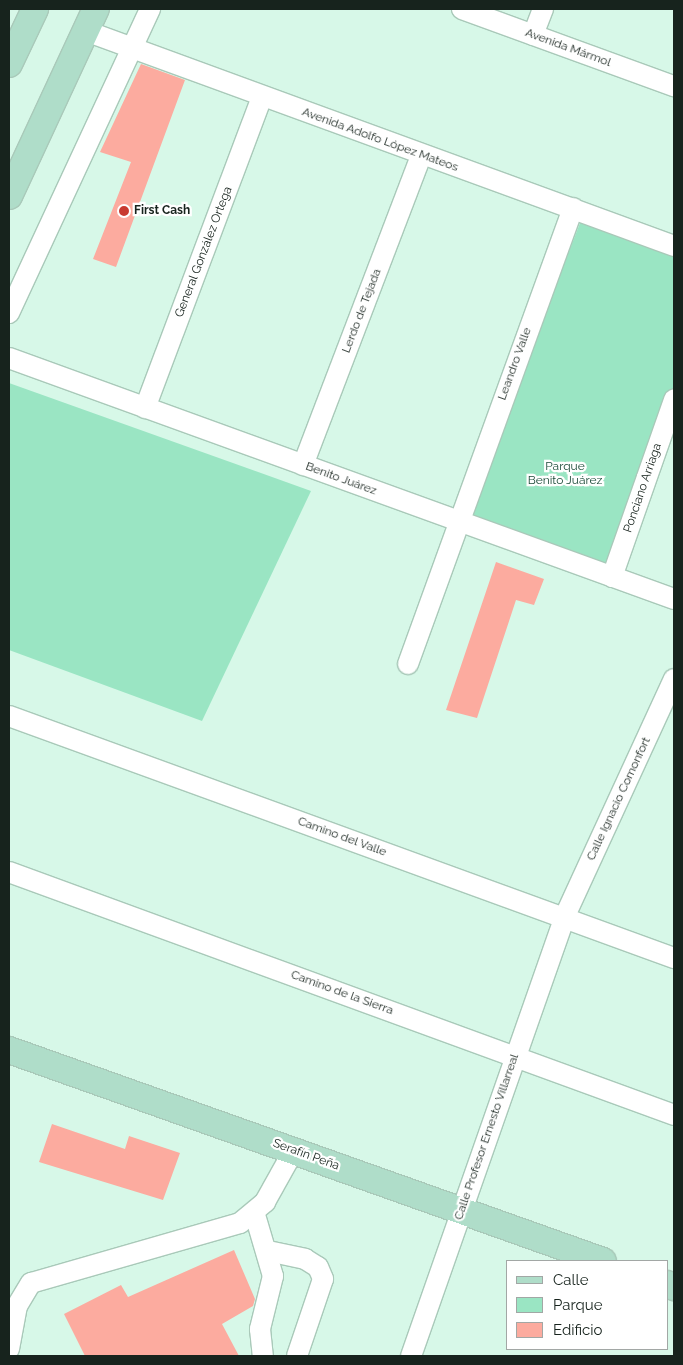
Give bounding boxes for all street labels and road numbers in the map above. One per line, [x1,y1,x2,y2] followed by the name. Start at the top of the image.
[523,26,613,70] street label: Avenida Mármol
[300,105,460,175] street label: Avenida Adolfo López Mateos
[172,184,236,320] street label: General González Ortega
[339,267,385,355] street label: Lerdo de Tejada
[495,325,535,403] street label: Leandro Valle
[621,441,665,535] street label: Ponciano Arriaga
[303,459,379,499] street label: Benito Juárez
[584,735,654,863] street label: Calle Ignacio Comonfort
[295,814,389,860] street label: Camino del Valle
[289,968,395,1018] street label: Camino de la Sierra
[452,1052,522,1222] street label: Calle Profesor Ernesto Villarreal
[271,1136,341,1174] street label: Serafín Peña

